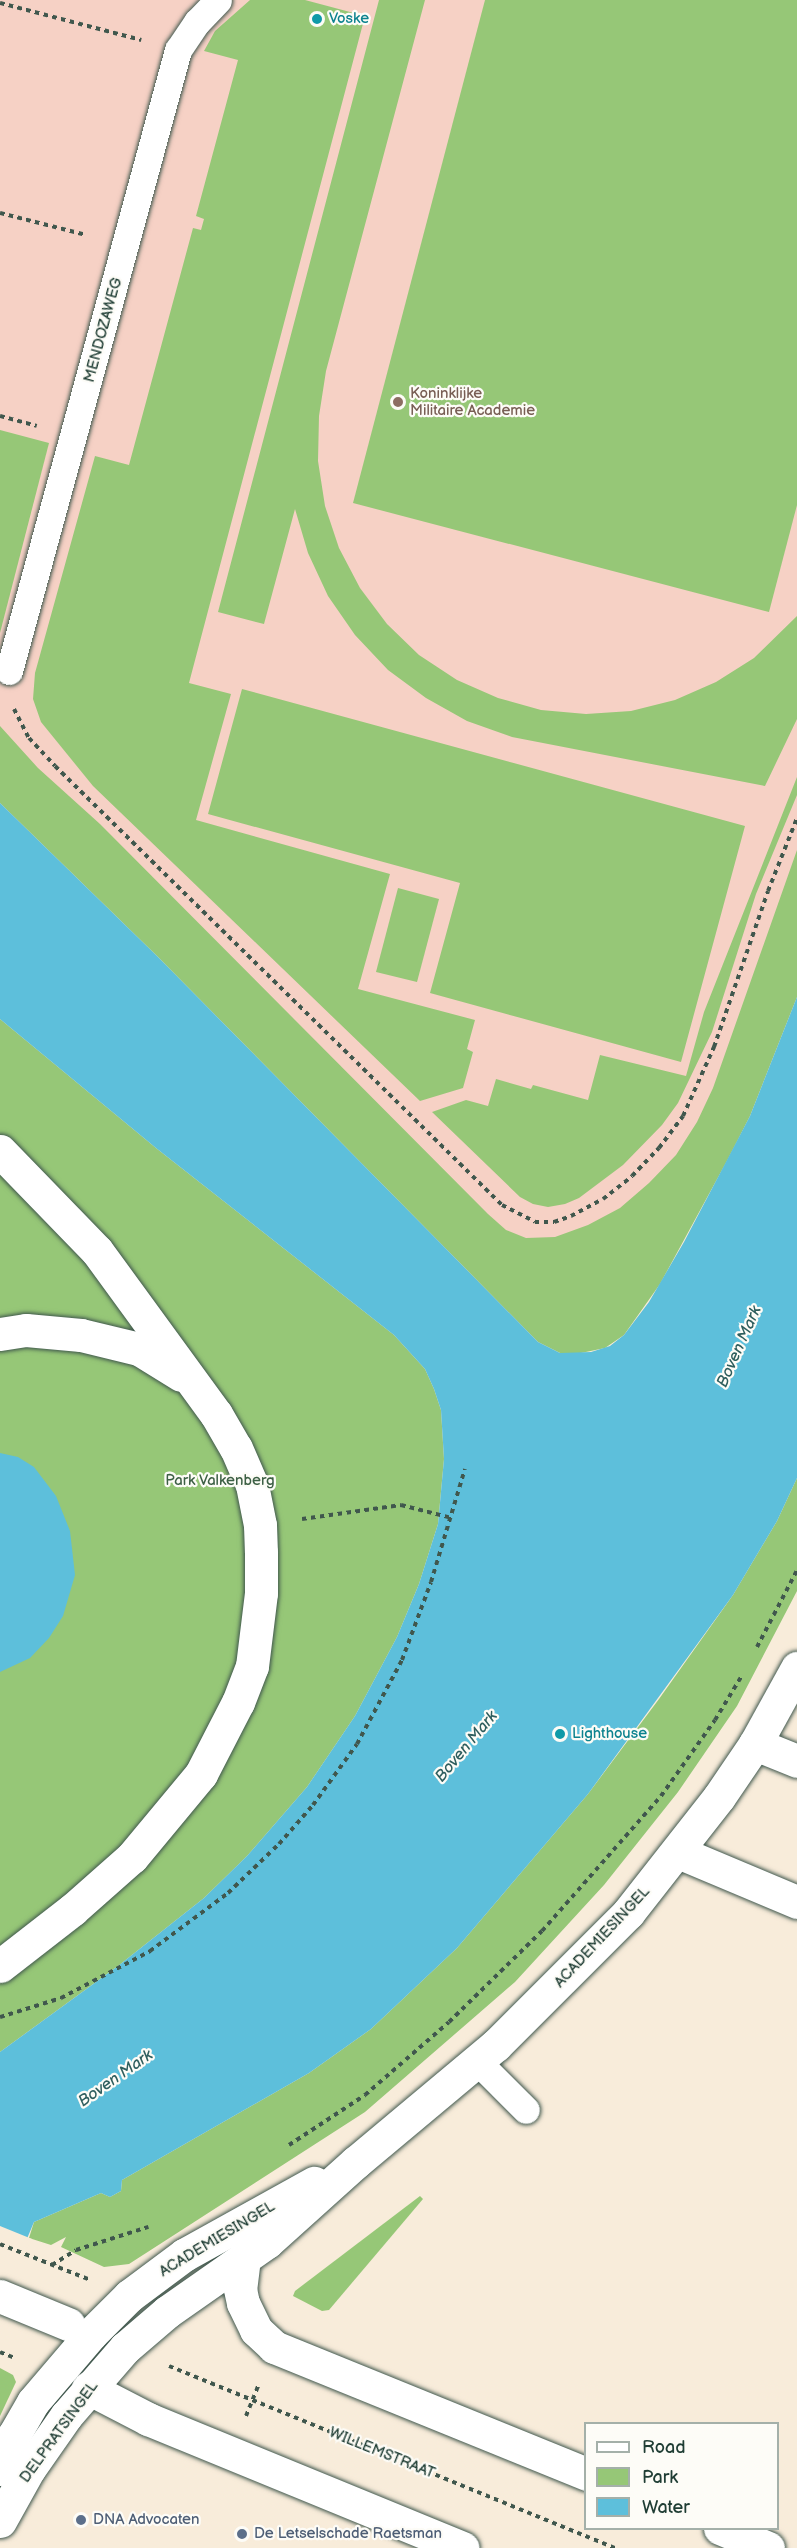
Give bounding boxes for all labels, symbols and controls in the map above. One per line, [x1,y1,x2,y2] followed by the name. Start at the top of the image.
[329,10,369,28] place label: Voske
[310,12,324,26] marker: Voske
[80,276,126,384] street label: MENDOZAWEG
[410,384,535,419] place label: Koninklijke Militaire Academie
[391,395,405,409] marker: Koninklijke Militaire Academie
[714,1303,766,1391] water label: Boven Mark
[165,1472,275,1490] park label: Park Valkenberg
[432,1708,502,1786] water label: Boven Mark
[572,1725,647,1743] place label: Lighthouse
[553,1727,567,1741] marker: Lighthouse
[551,1883,653,1991] street label: ACADEMIESINGEL
[75,2046,157,2112] water label: Boven Mark
[156,2197,278,2281] street label: ACADEMIESINGEL
[16,2378,102,2486] street label: DELPRATSINGEL
[584,2422,779,2530] legend
[326,2424,438,2482] street label: WILLEMSTRAAT
[642,2437,686,2458] text: Road
[642,2467,678,2488] text: Park
[642,2497,690,2518] text: Water
[93,2511,199,2529] place label: DNA Advocaten
[74,2513,88,2527] marker: DNA Advocaten
[254,2525,442,2543] place label: De Letselschade Raetsman
[235,2527,249,2541] marker: De Letselschade Raetsman

